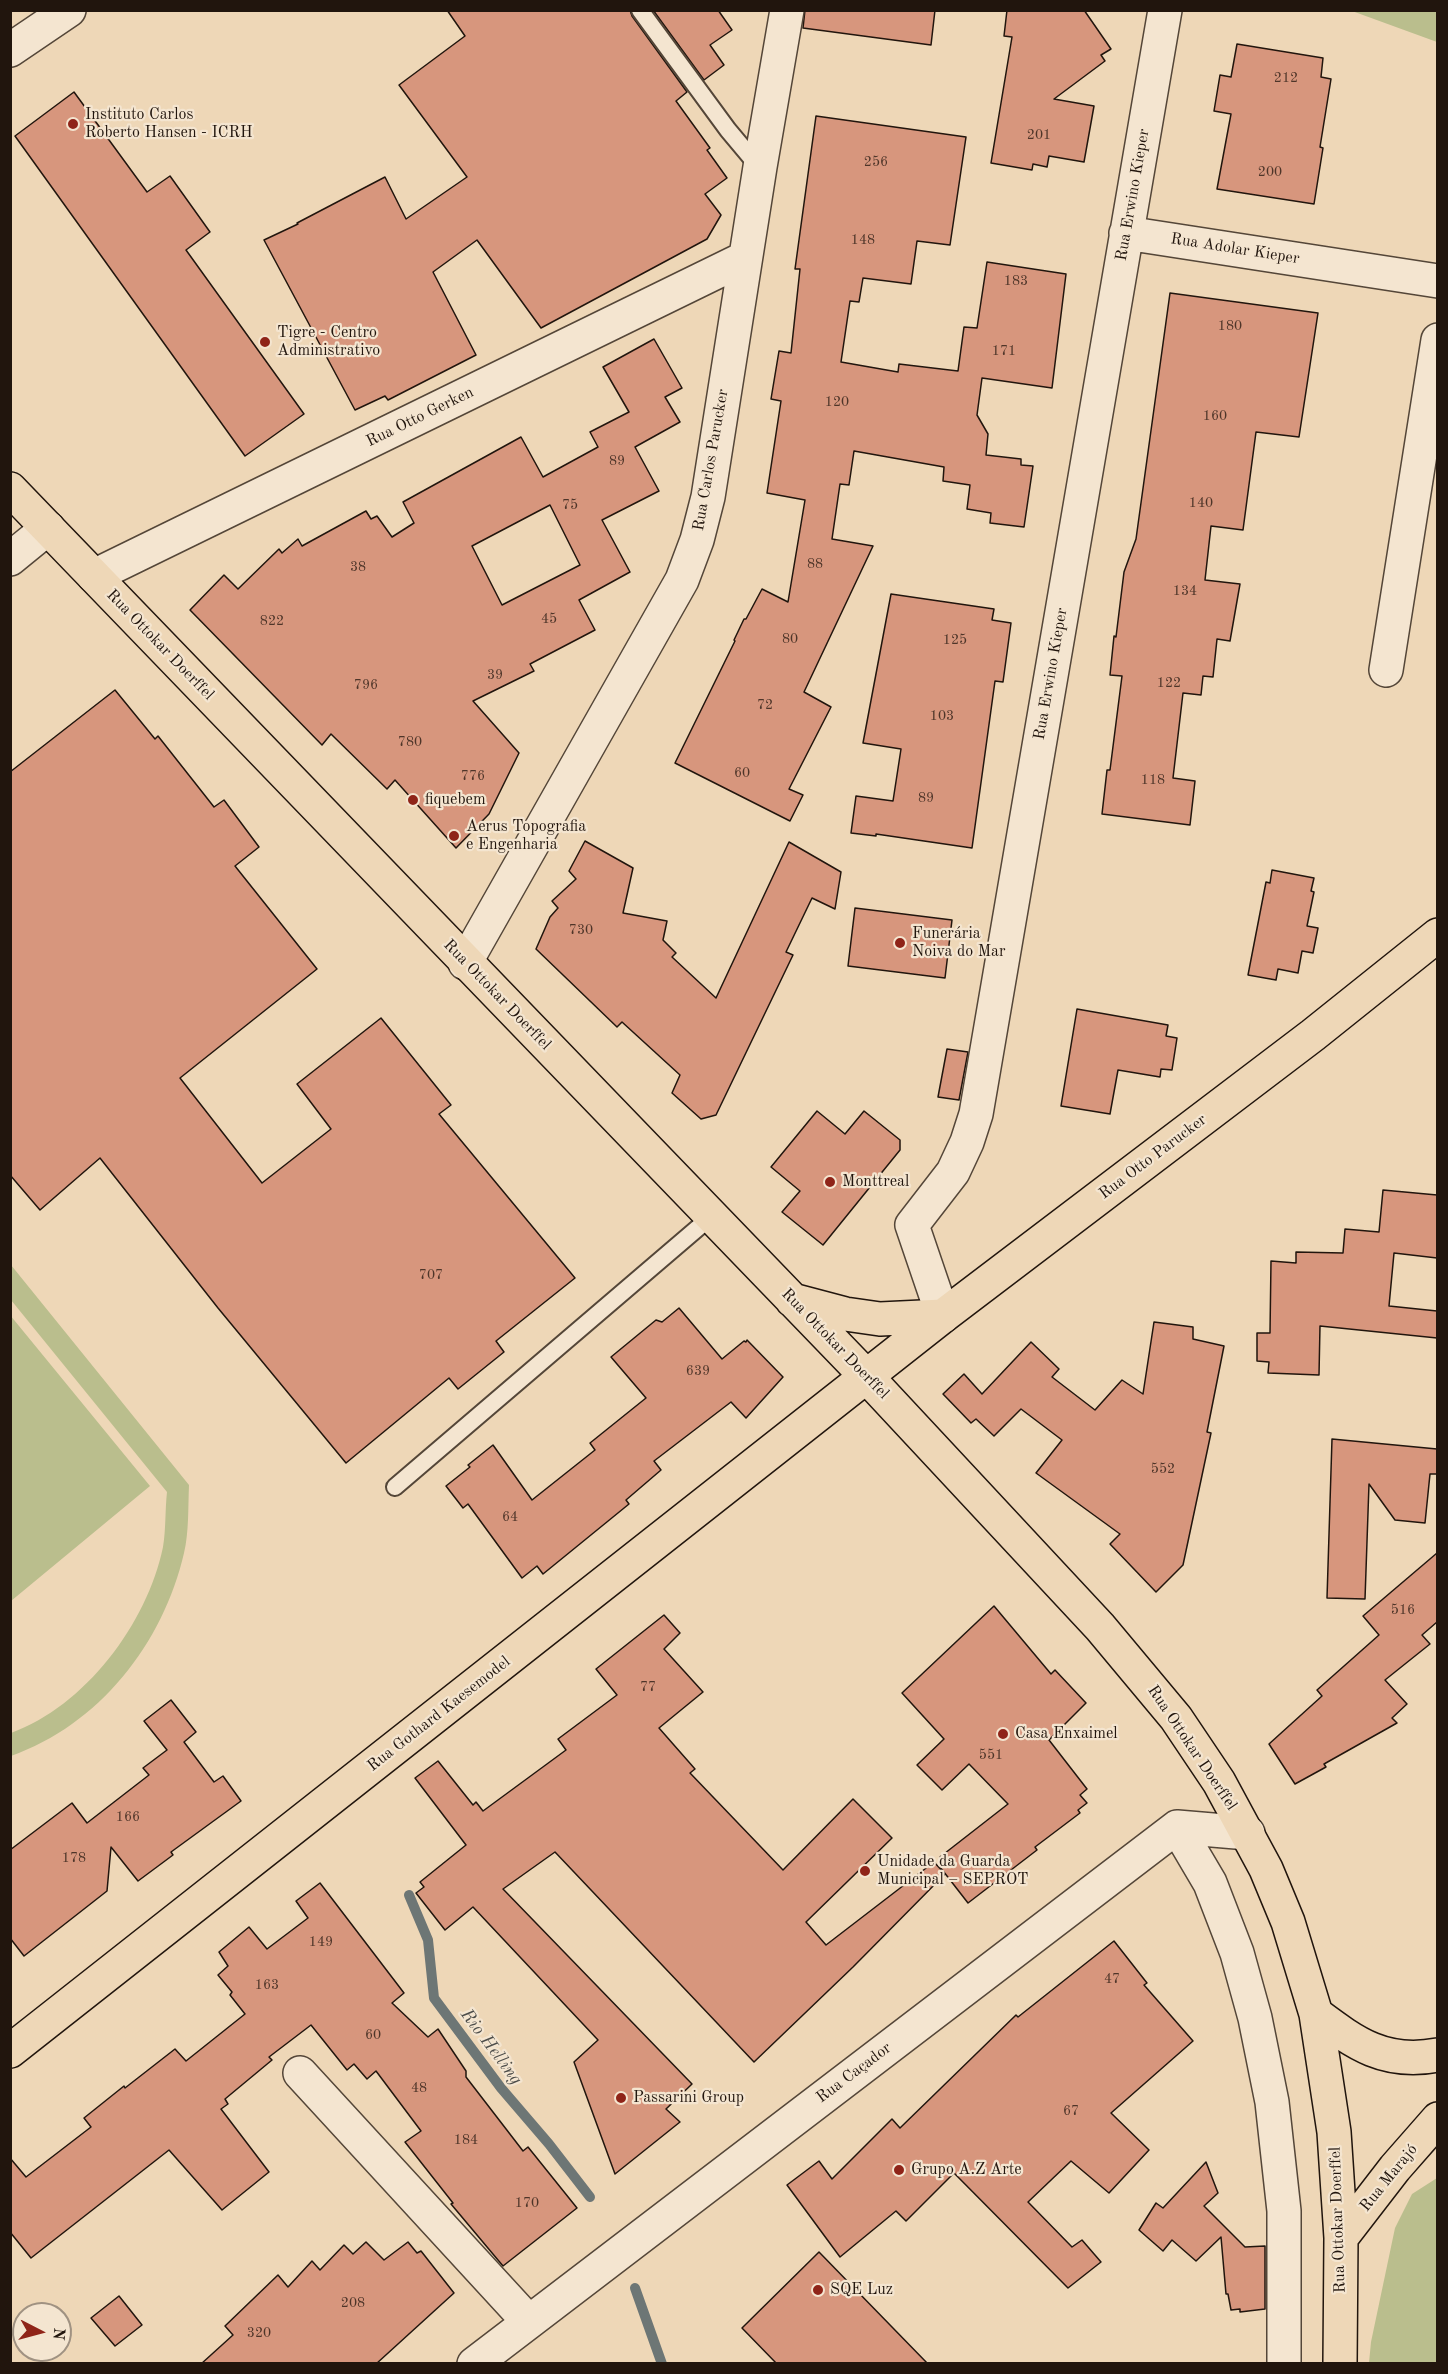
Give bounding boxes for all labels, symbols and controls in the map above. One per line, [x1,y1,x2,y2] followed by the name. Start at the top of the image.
[1274,70,1298,86] house number: 212
[85,105,253,143] place label: Instituto Carlos Roberto Hansen - ICRH
[66,117,80,131] marker: Instituto Carlos Roberto Hansen - ICRH
[1027,127,1051,143] house number: 201
[1112,127,1154,263] street label: Rua Erwino Kieper
[864,154,888,170] house number: 256
[1258,164,1282,180] house number: 200
[1169,229,1301,269] street label: Rua Adolar Kieper
[851,232,875,248] house number: 148
[1004,273,1028,289] house number: 183
[1218,318,1242,334] house number: 180
[277,323,380,361] place label: Tigre - Centro Administrativo
[258,335,272,349] marker: Tigre - Centro Administrativo
[992,343,1016,359] house number: 171
[363,383,477,451] street label: Rua Otto Gerken
[689,388,733,532] street label: Rua Carlos Parucker
[825,394,849,410] house number: 120
[1203,408,1227,424] house number: 160
[609,453,625,469] house number: 89
[1189,495,1213,511] house number: 140
[562,497,578,513] house number: 75
[807,556,823,572] house number: 88
[350,559,366,575] house number: 38
[1173,583,1197,599] house number: 134
[102,586,218,704] street label: Rua Ottokar Doerffel
[1030,606,1072,742] street label: Rua Erwino Kieper
[541,611,557,627] house number: 45
[260,613,284,629] house number: 822
[782,631,798,647] house number: 80
[943,632,967,648] house number: 125
[487,667,503,683] house number: 39
[1157,675,1181,691] house number: 122
[354,677,378,693] house number: 796
[757,697,773,713] house number: 72
[930,708,954,724] house number: 103
[398,734,422,750] house number: 780
[734,765,750,781] house number: 60
[461,768,485,784] house number: 776
[1141,772,1165,788] house number: 118
[425,790,486,810] place label: fiquebem
[918,790,934,806] house number: 89
[406,793,420,807] marker: fiquebem
[466,817,586,855] place label: Aerus Topografia e Engenharia
[447,829,461,843] marker: Aerus Topografia e Engenharia
[569,922,593,938] house number: 730
[912,924,1006,962] place label: Funerária Noiva do Mar
[439,936,555,1054] street label: Rua Ottokar Doerffel
[893,936,907,950] marker: Funerária Noiva do Mar
[1095,1110,1211,1204] street label: Rua Otto Parucker
[842,1172,909,1192] place label: Monttreal
[823,1175,837,1189] marker: Monttreal
[419,1267,443,1283] house number: 707
[777,1285,893,1403] street label: Rua Ottokar Doerffel
[686,1363,710,1379] house number: 639
[1151,1461,1175,1477] house number: 552
[502,1509,518,1525] house number: 64
[1391,1602,1415,1618] house number: 516
[364,1652,514,1776] street label: Rua Gothard Kaesemodel
[640,1679,656,1695] house number: 77
[1143,1682,1241,1814] street label: Rua Ottokar Doerffel
[1015,1724,1118,1744] place label: Casa Enxaimel
[996,1727,1010,1741] marker: Casa Enxaimel
[979,1747,1003,1763] house number: 551
[116,1809,140,1825] house number: 166
[62,1850,86,1866] house number: 178
[877,1852,1029,1890] place label: Unidade da Guarda Municipal – SEPROT
[858,1864,872,1878] marker: Unidade da Guarda Municipal – SEPROT
[309,1934,333,1950] house number: 149
[1104,1971,1120,1987] house number: 47
[255,1977,279,1993] house number: 163
[455,2005,527,2089] water label: Rio Helling
[365,2027,381,2043] house number: 60
[813,2039,895,2107] street label: Rua Caçador
[411,2080,427,2096] house number: 48
[633,2088,744,2108] place label: Passarini Group
[614,2091,628,2105] marker: Passarini Group
[1063,2103,1079,2119] house number: 67
[454,2132,478,2148] house number: 184
[1356,2140,1422,2216] street label: Rua Marajó
[1326,2146,1350,2294] street label: Rua Ottokar Doerffel
[911,2160,1022,2180] place label: Grupo A.Z Arte
[892,2163,906,2177] marker: Grupo A.Z Arte
[515,2195,539,2211] house number: 170
[830,2280,893,2300] place label: SQE Luz
[811,2283,825,2297] marker: SQE Luz
[341,2295,365,2311] house number: 208
[12,2302,72,2362] north arrow
[247,2325,271,2341] house number: 320
[49,2327,67,2341] text: N

